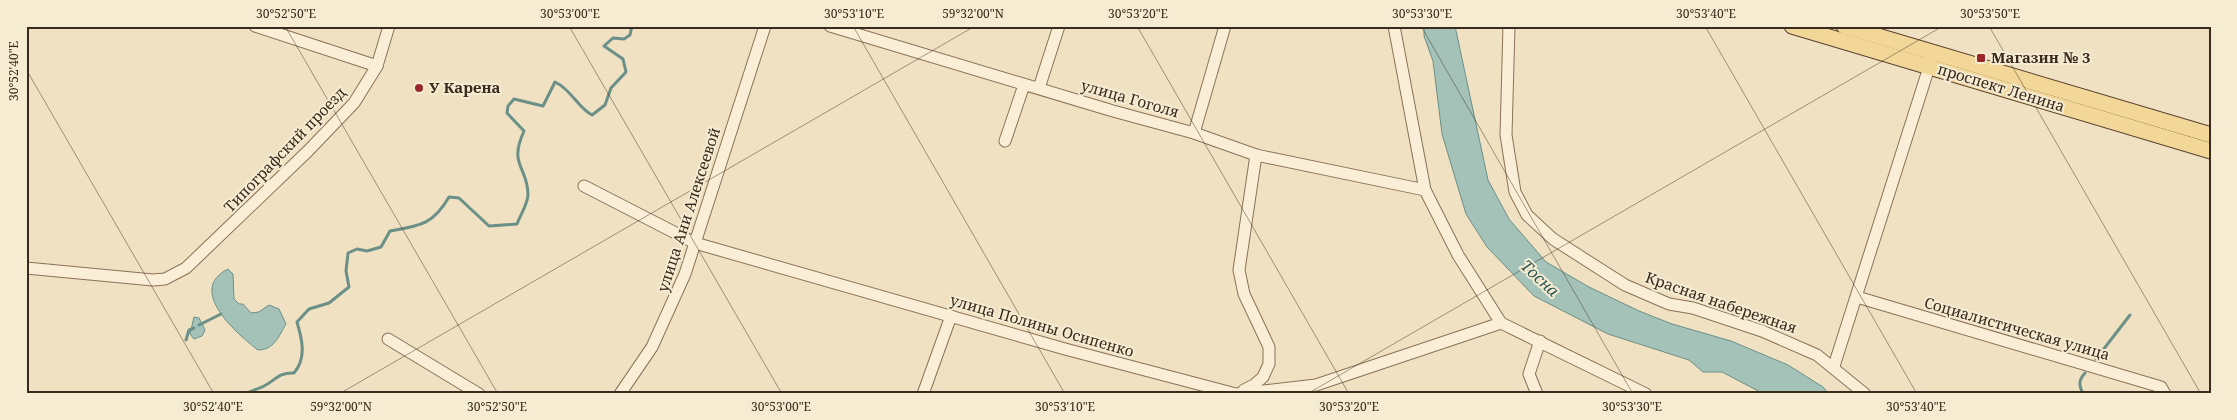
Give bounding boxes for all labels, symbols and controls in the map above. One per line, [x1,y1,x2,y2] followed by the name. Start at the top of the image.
[256,5,316,22] text: 30°52'50"E
[540,5,600,22] text: 30°53'00"E
[824,5,884,22] text: 30°53'10"E
[942,5,1004,22] text: 59°32'00"N
[1108,5,1168,22] text: 30°53'20"E
[1392,5,1452,22] text: 30°53'30"E
[1676,5,1736,22] text: 30°53'40"E
[1960,5,2020,22] text: 30°53'50"E
[5,41,22,101] text: 30°52'40"E
[1991,47,2090,67] place label: Магазин № 3
[1975,52,1987,64] marker: Магазин № 3
[1935,58,2067,116] street label: проспект Ленина
[1079,75,1182,122] street label: улица Гоголя
[429,77,501,97] place label: У Карена
[219,82,349,216] street label: Типографский проезд
[413,82,425,94] marker: У Карена
[652,125,724,295] street label: улица Ани Алексеевой
[1516,255,1564,301] water label: Тосна
[1643,267,1800,337] street label: Красная набережная
[948,289,1137,361] street label: улица Полины Осипенко
[1922,292,2112,364] street label: Социалистическая улица
[183,398,243,415] text: 30°52'40"E
[310,398,372,415] text: 59°32'00"N
[467,398,527,415] text: 30°52'50"E
[751,398,811,415] text: 30°53'00"E
[1035,398,1095,415] text: 30°53'10"E
[1319,398,1379,415] text: 30°53'20"E
[1602,398,1662,415] text: 30°53'30"E
[1886,398,1946,415] text: 30°53'40"E

